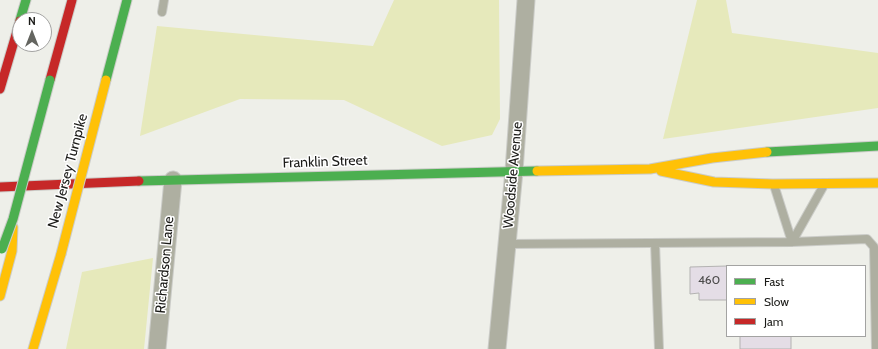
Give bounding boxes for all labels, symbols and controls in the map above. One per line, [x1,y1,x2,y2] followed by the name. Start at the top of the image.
[12,12,52,52] north arrow
[28,14,36,28] text: N
[45,112,91,230] street label: New Jersey Turnpike
[500,121,526,229] street label: Woodside Avenue
[282,152,368,172] street label: Franklin Street
[152,216,178,314] street label: Richardson Lane
[726,265,866,337] legend
[698,273,720,287] house number: 460
[764,274,784,289] text: Fast
[764,294,789,309] text: Slow
[764,314,783,329] text: Jam

